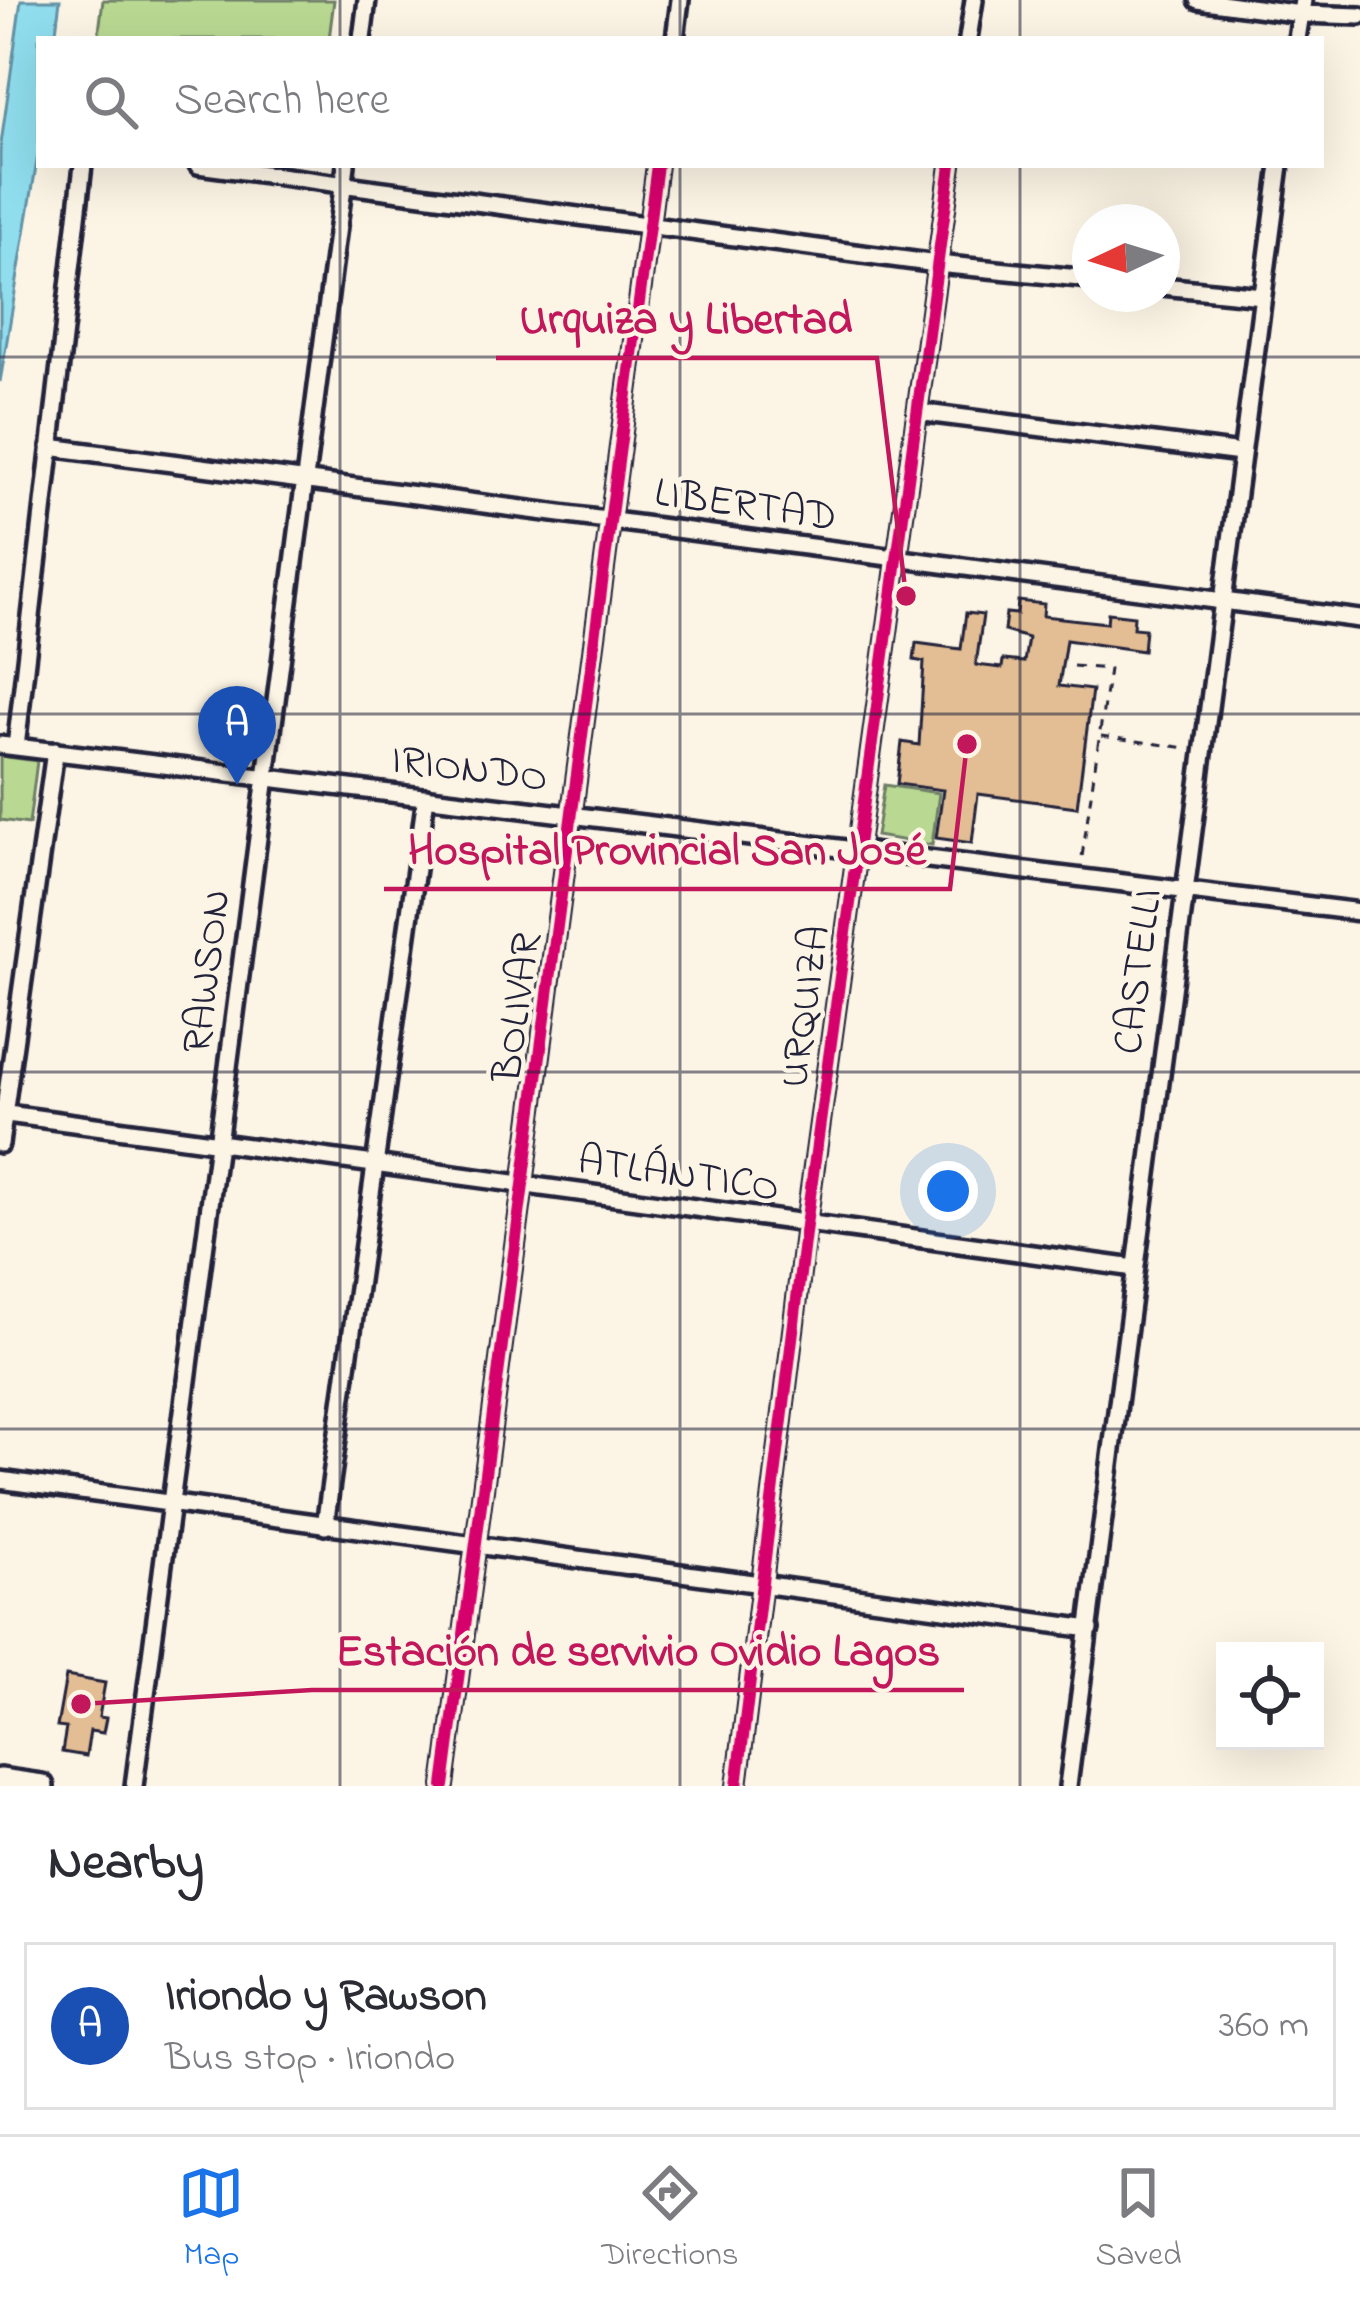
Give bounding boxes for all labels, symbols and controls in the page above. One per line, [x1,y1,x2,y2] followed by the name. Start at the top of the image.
[36,36,1324,168] search box
[78,69,144,135] icon: search
[174,69,390,135] text: Search here
[1072,204,1180,312] north arrow
[496,277,877,358] callout: Urquiza y Libertad
[520,289,853,355] text: Urquiza y Libertad
[650,464,840,549] street label: LIBERTAD
[198,686,276,785] pin: A
[388,731,551,810] street label: IRIONDO
[384,808,950,889] callout: Hospital Provincial San José
[408,820,928,886] text: Hospital Provincial San José
[1099,885,1180,1058] street label: CASTELLI
[168,886,249,1057] street label: RAWSON
[765,922,848,1092] street label: URQUIZA
[478,928,559,1087] street label: BOLIVAR
[574,1131,783,1220] street label: ATLÁNTICO
[918,1161,978,1221] your location
[312,1609,964,1690] callout: Estación de servivio Ovidio Lagos
[336,1621,940,1689] text: Estación de servivio Ovidio Lagos
[1216,1642,1324,1750] map controls
[1216,1642,1324,1750] button: locate
[48,1827,204,1902] text: Nearby
[165,1965,487,2031] text: Iriondo y Rawson
[78,1998,102,2055] text: A
[1219,1998,1309,2055] text: 360 m
[165,2031,455,2088] text: Bus stop · Iriondo
[178,2160,244,2280] tab: Map
[601,2160,739,2280] tab: Directions
[1095,2160,1182,2280] tab: Saved

